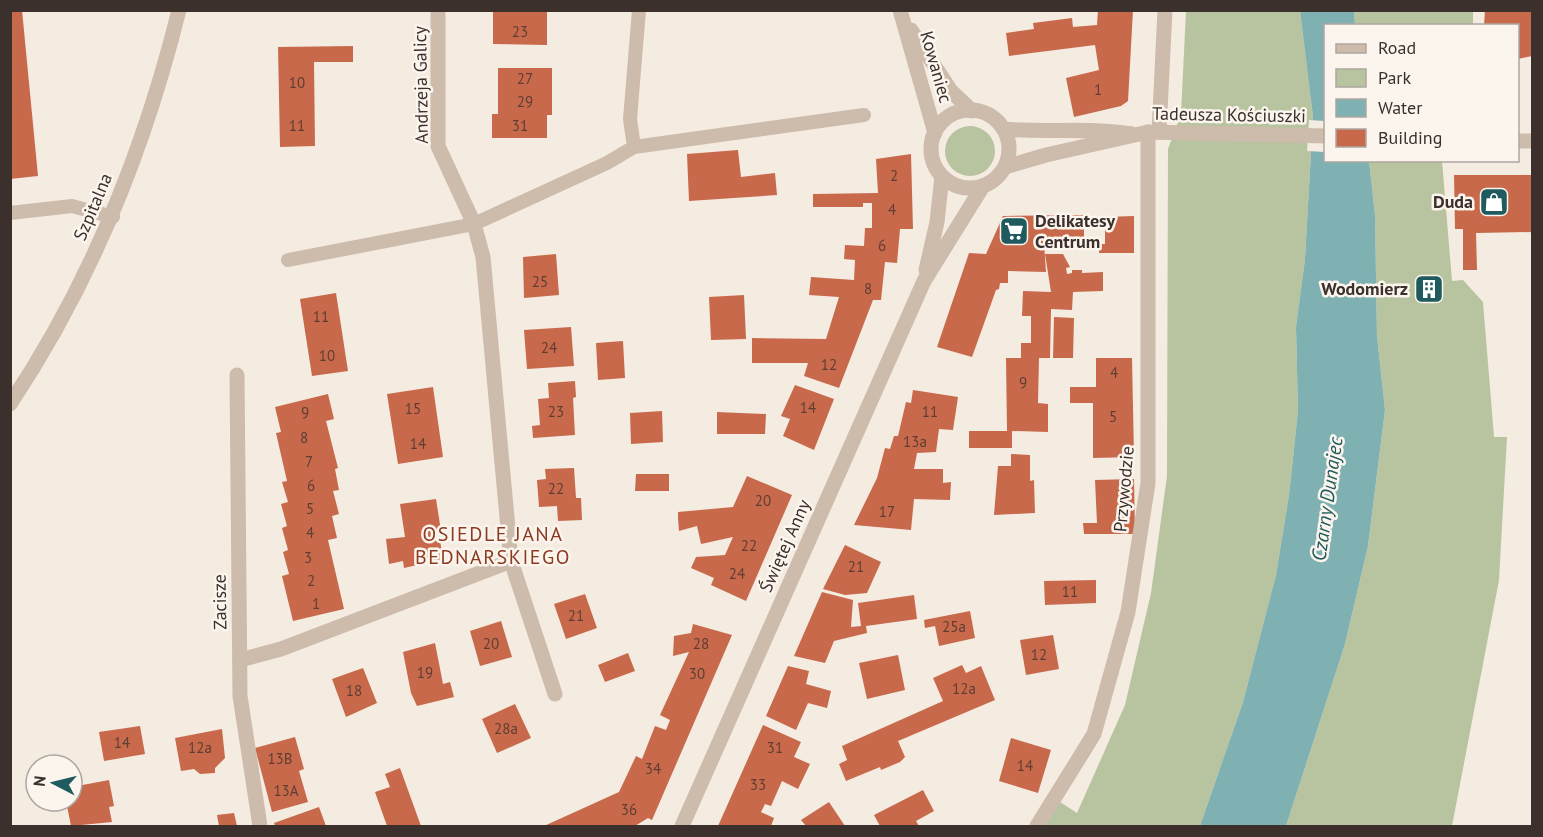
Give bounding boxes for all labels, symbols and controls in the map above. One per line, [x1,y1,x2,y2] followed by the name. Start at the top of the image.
[512,22,528,41] house number: 23
[1324,24,1519,162] legend
[408,25,433,144] street label: Andrzeja Galicy
[915,28,958,105] street label: Kowaniec
[1378,36,1416,59] text: Road
[1378,66,1411,89] text: Park
[517,69,533,88] house number: 27
[289,73,305,92] house number: 10
[1094,80,1102,99] house number: 1
[517,92,533,111] house number: 29
[1378,96,1422,119] text: Water
[1152,102,1306,127] street label: Tadeusza Kościuszki
[289,116,305,135] house number: 11
[512,116,528,135] house number: 31
[1378,126,1442,149] text: Building
[890,166,898,185] house number: 2
[68,170,117,244] street label: Szpitalna
[1478,186,1510,218] shop icon: Duda
[1433,190,1473,213] place label: Duda
[888,200,896,219] house number: 4
[1035,209,1116,253] place label: Delikatesy Centrum
[998,215,1030,247] supermarket icon: Delikatesy Centrum
[878,236,886,255] house number: 6
[532,272,548,291] house number: 25
[1413,273,1445,305] building icon: Wodomierz
[1321,277,1408,300] place label: Wodomierz
[864,279,872,298] house number: 8
[313,307,329,326] house number: 11
[541,338,557,357] house number: 24
[319,346,335,365] house number: 10
[821,355,837,374] house number: 12
[1110,363,1118,382] house number: 4
[1019,373,1027,392] house number: 9
[800,398,816,417] house number: 14
[405,399,421,418] house number: 15
[548,402,564,421] house number: 23
[922,402,938,421] house number: 11
[301,403,309,422] house number: 9
[1109,407,1117,426] house number: 5
[300,428,308,447] house number: 8
[903,432,927,451] house number: 13a
[410,434,426,453] house number: 14
[1305,435,1349,563] water label: Czarny Dunajec
[1108,445,1139,533] street label: Przywodzie
[305,452,313,471] house number: 7
[307,476,315,495] house number: 6
[548,479,564,498] house number: 22
[755,491,771,510] house number: 20
[754,495,816,596] street label: Świętej Anny
[306,499,314,518] house number: 5
[879,502,895,521] house number: 17
[415,521,571,570] district label: OSIEDLE JANA BEDNARSKIEGO
[306,523,314,542] house number: 4
[741,536,757,555] house number: 22
[304,548,312,567] house number: 3
[848,557,864,576] house number: 21
[729,564,745,583] house number: 24
[307,571,315,590] house number: 2
[208,574,231,630] street label: Zacisze
[1062,582,1078,601] house number: 11
[312,594,320,613] house number: 1
[568,606,584,625] house number: 21
[942,617,966,636] house number: 25a
[483,634,499,653] house number: 20
[693,634,709,653] house number: 28
[1031,645,1047,664] house number: 12
[417,663,433,682] house number: 19
[689,664,705,683] house number: 30
[952,679,976,698] house number: 12a
[346,681,362,700] house number: 18
[494,719,518,738] house number: 28a
[114,733,130,752] house number: 14
[188,738,212,757] house number: 12a
[767,738,783,757] house number: 31
[267,749,293,768] house number: 13B
[24,753,84,813] north arrow
[1017,756,1033,775] house number: 14
[645,759,661,778] house number: 34
[29,775,50,788] text: N
[750,775,766,794] house number: 33
[273,781,299,800] house number: 13A
[621,800,637,819] house number: 36

